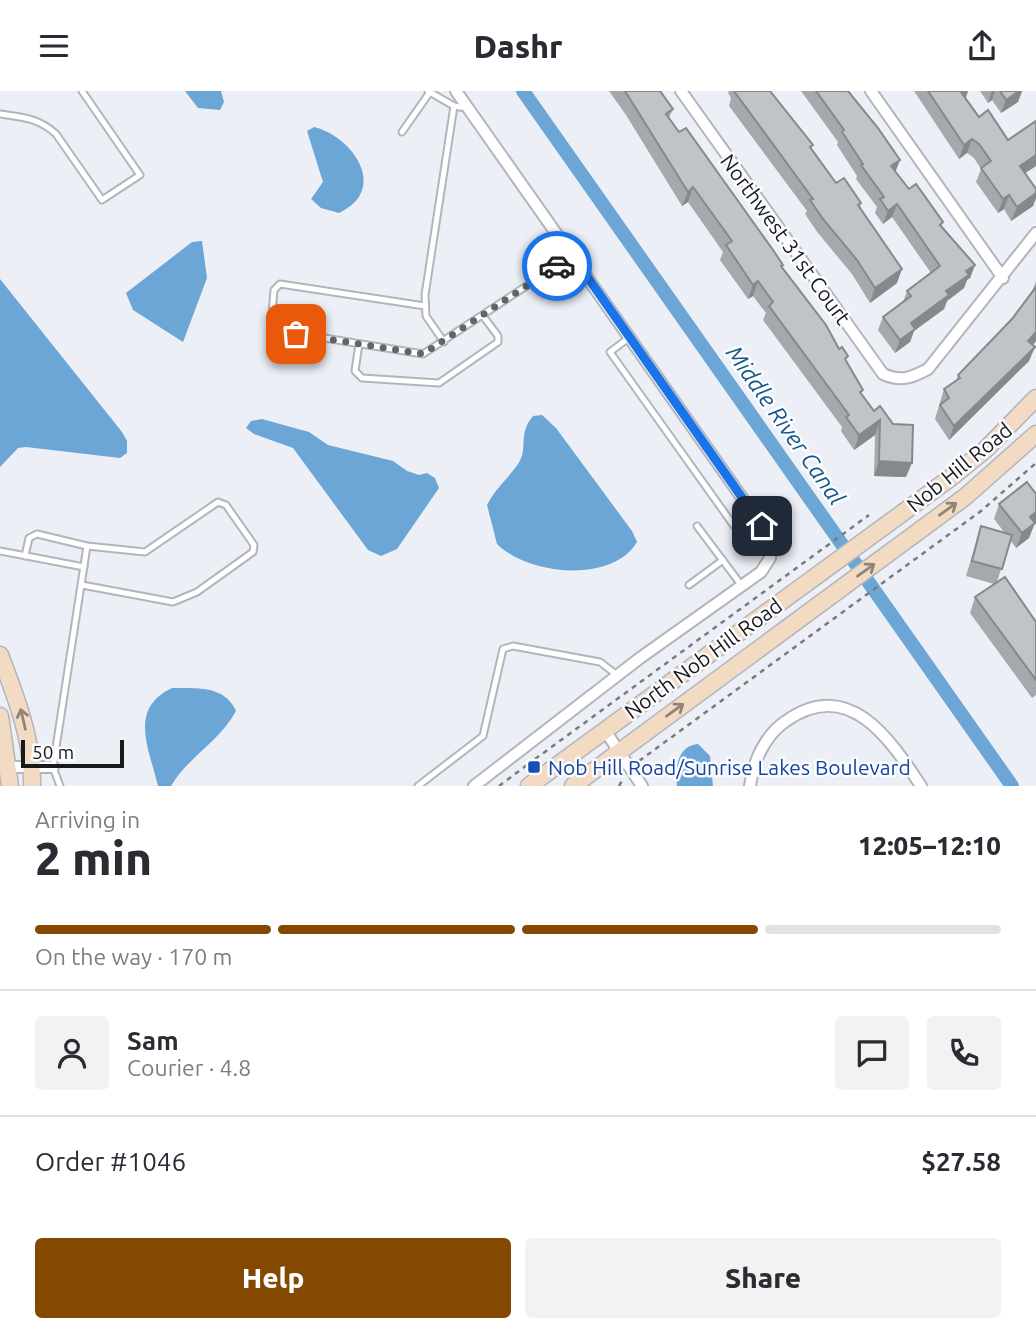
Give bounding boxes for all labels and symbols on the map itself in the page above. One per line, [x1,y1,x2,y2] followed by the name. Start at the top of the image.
[716,149,856,329] street label: Northwest 31st Court
[522,231,592,301] courier
[266,304,326,364] pin
[722,341,851,510] water label: Middle River Canal
[902,417,1016,517] street label: Nob Hill Road
[732,496,792,556] pin
[939,502,958,517] one-way arrow
[856,562,875,577] one-way arrow
[620,593,786,723] street label: North Nob Hill Road
[665,702,684,717] one-way arrow
[16,708,29,731] one-way arrow
[21,737,124,769] scale bar
[548,755,911,779] place label: Nob Hill Road/Sunrise Lakes Boulevard
[526,759,542,775] marker: Nob Hill Road/Sunrise Lakes Boulevard

